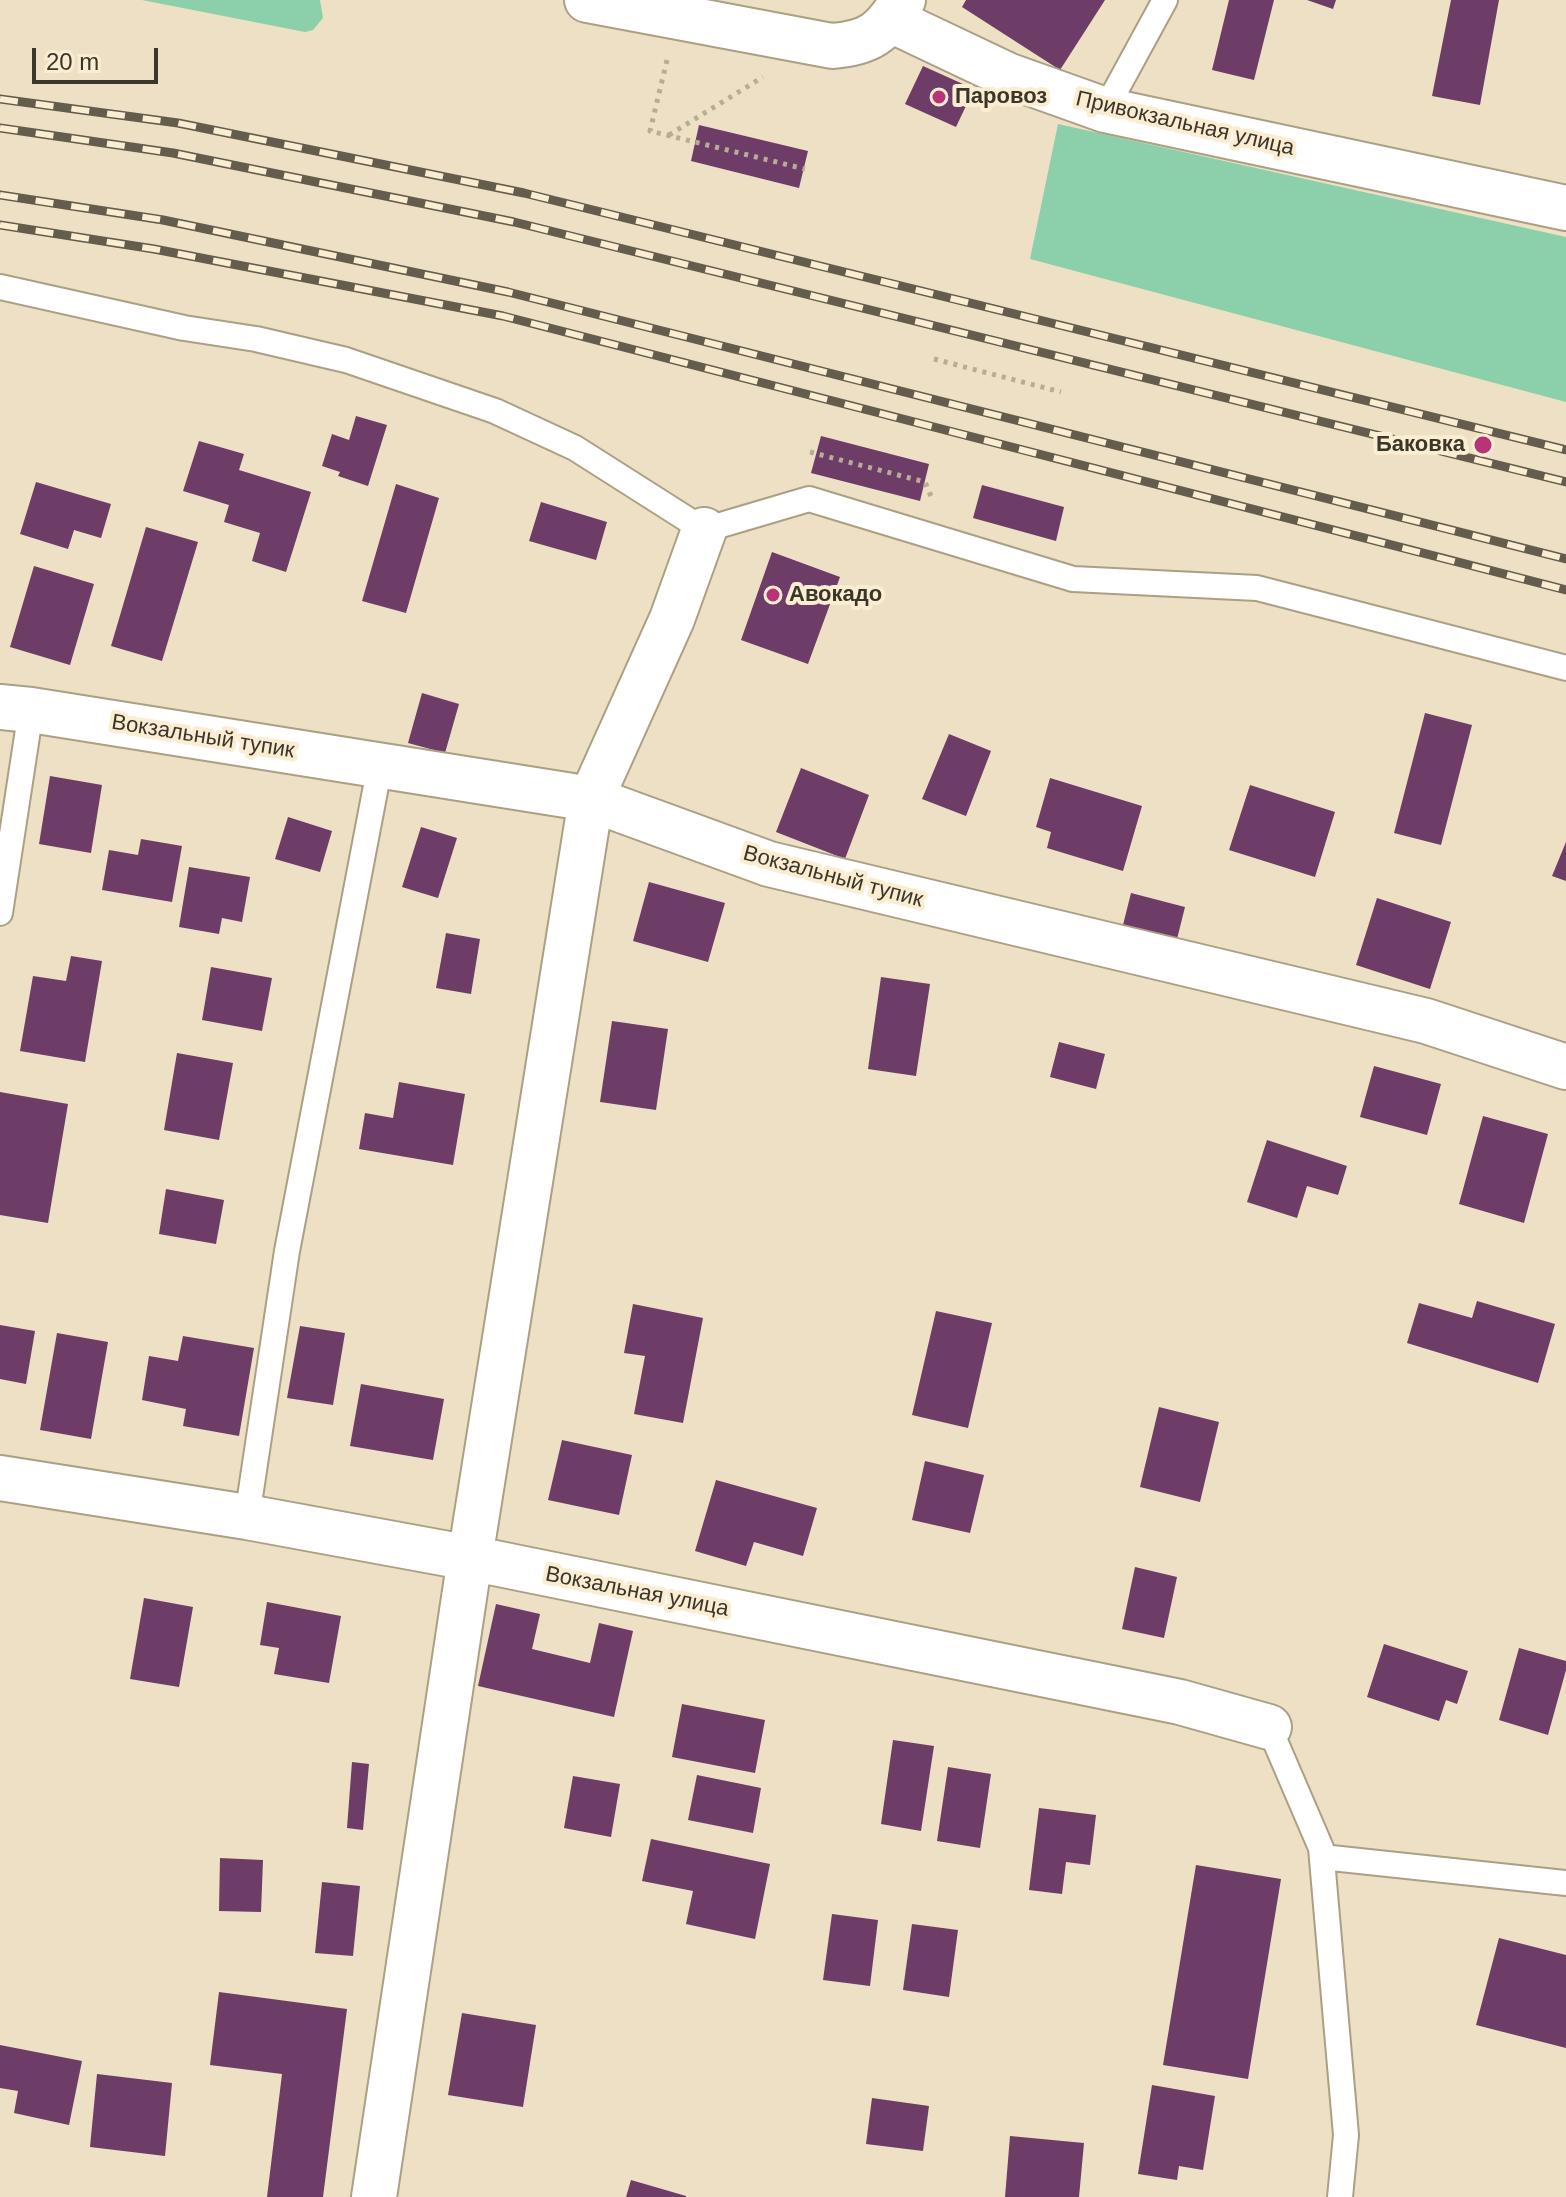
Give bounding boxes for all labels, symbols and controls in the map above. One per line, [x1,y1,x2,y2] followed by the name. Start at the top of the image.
[36,32,162,82] scale bar
[46,48,99,75] text: 20 m
[955,84,1047,110] place label: Паровоз
[1073,86,1297,162] street label: Привокзальная улица
[930,88,948,106] marker: Паровоз
[1376,432,1465,458] place label: Баковка
[1472,434,1494,456] marker: Баковка
[789,582,882,608] place label: Авокадо
[764,586,782,604] marker: Авокадо
[110,709,296,765] street label: Вокзальный тупик
[740,840,926,914] street label: Вокзальный тупик
[543,1561,731,1623] street label: Вокзальная улица

